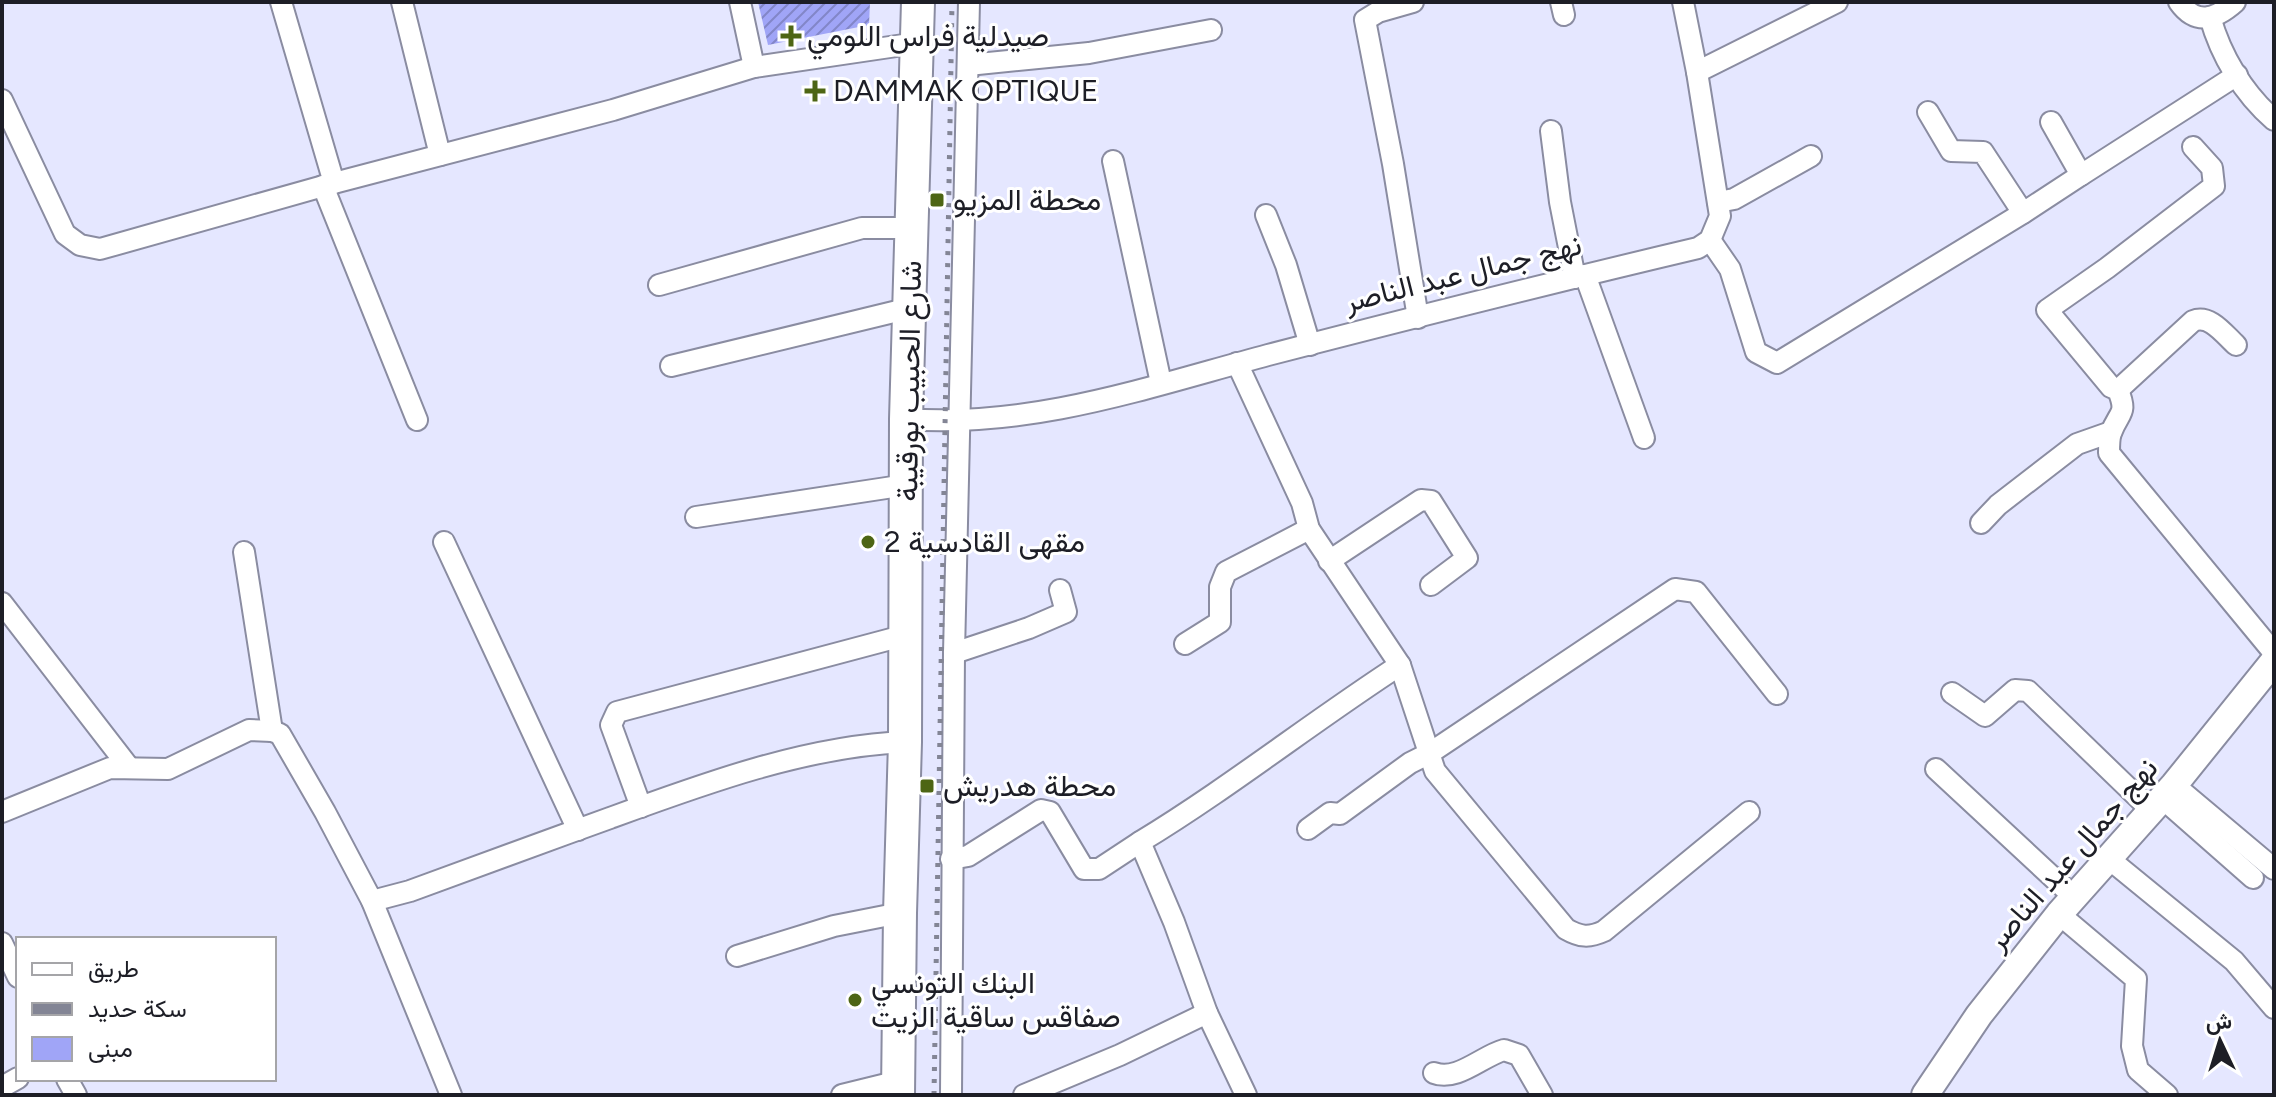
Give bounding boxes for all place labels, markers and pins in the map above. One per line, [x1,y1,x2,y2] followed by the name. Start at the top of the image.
[807,17,1049,60] place label: صيدلية فراس اللومي
[782,27,800,45] marker: صيدلية فراس اللومي
[833,72,1098,109] place label: DAMMAK OPTIQUE
[804,80,826,102] marker: DAMMAK OPTIQUE
[953,181,1101,218] place label: محطة المزيو
[928,191,946,209] marker: محطة المزيو
[884,523,1085,560] place label: مقهى القادسية 2
[859,533,877,551] marker: مقهى القادسية 2
[943,767,1116,804] place label: محطة هدريش
[918,777,936,795] marker: محطة هدريش
[871,964,1121,1035] place label: البنك التونسي صفاقس ساقية الزيت
[846,991,864,1009] marker: البنك التونسي صفاقس ساقية الزيت

